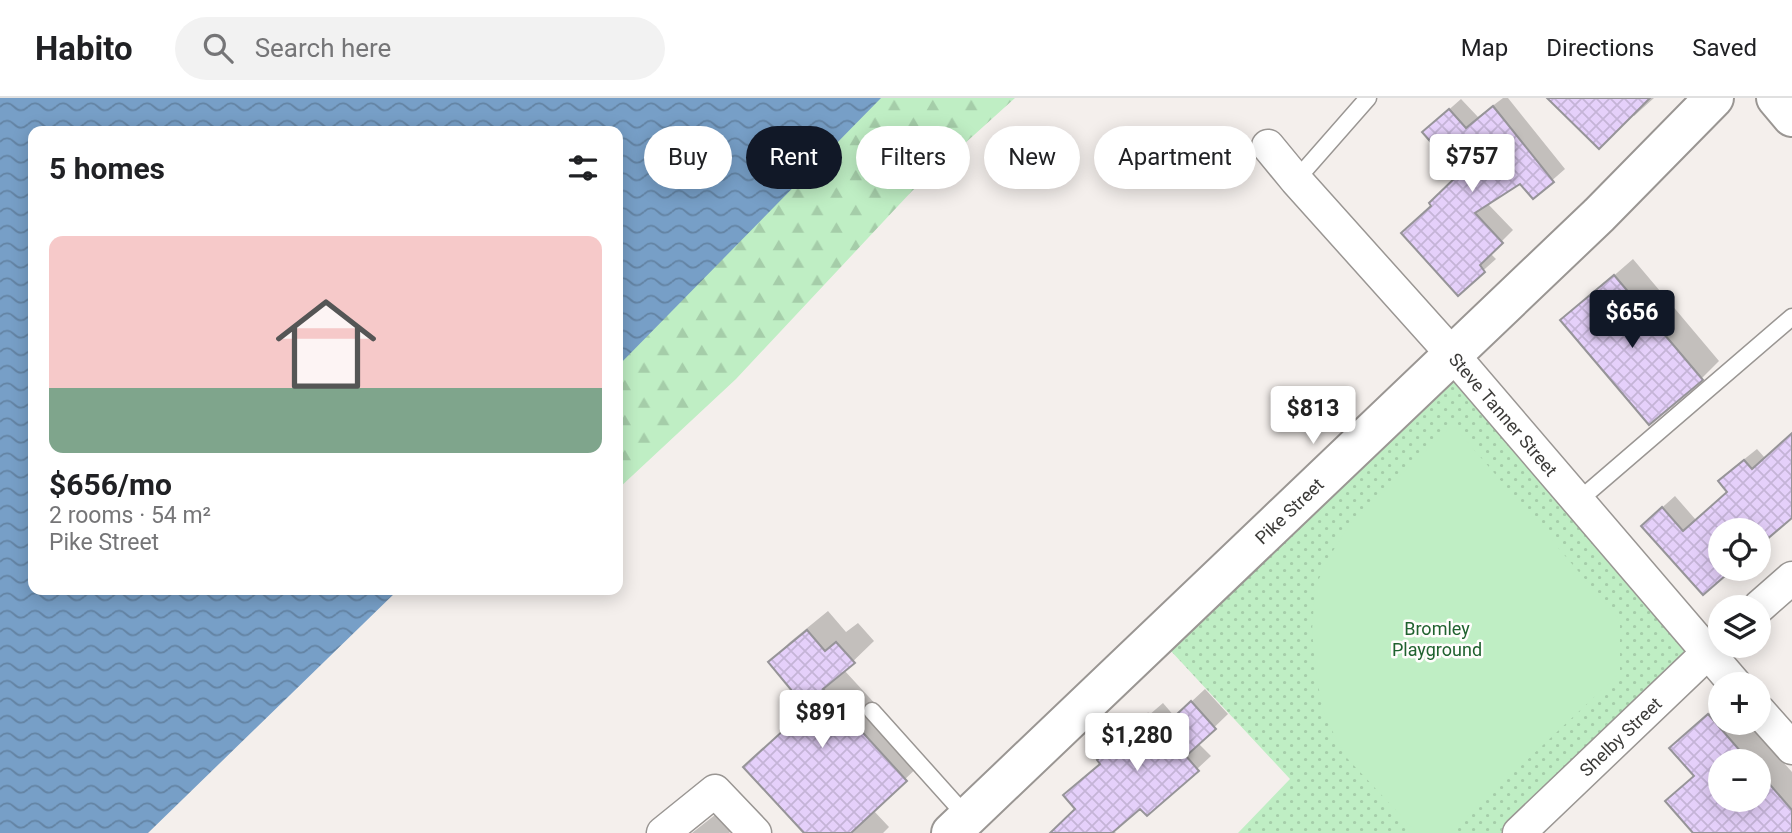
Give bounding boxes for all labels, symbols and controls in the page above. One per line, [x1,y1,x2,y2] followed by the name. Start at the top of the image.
[175,17,665,80] search box
[35,29,133,68] text: Habito
[199,29,237,67] icon: search
[255,33,391,63] text: Search here
[1461,34,1508,62] text: Map
[1546,34,1654,62] text: Directions
[1692,34,1757,62] text: Saved
[644,126,732,189] chip: Buy
[746,126,842,189] chip: Rent
[856,126,970,189] chip: Filters
[984,126,1080,189] chip: New
[1094,126,1256,189] chip: Apartment
[1431,134,1513,194] pin: $757
[1446,143,1498,170] text: $757
[564,149,602,187] icon: filters
[49,151,165,186] text: 5 homes
[263,281,389,407] icon: home
[1591,290,1673,350] pin: $656
[1606,299,1658,326] text: $656
[1445,348,1562,480] street label: Steve Tanner Street
[1272,386,1354,446] pin: $813
[1287,395,1339,422] text: $813
[49,467,172,502] text: $656/mo
[1251,473,1327,548] street label: Pike Street
[49,502,211,529] text: 2 rooms · 54 m²
[1708,518,1771,812] map controls
[1708,518,1771,581] button: locate
[49,529,159,556] text: Pike Street
[1708,595,1771,658] button: layers
[1392,618,1482,660] park label: Bromley Playground
[1708,672,1771,735] button: +
[781,690,863,750] pin: $891
[1575,692,1666,780] street label: Shelby Street
[796,699,848,726] text: $891
[1080,714,1194,773] pin: $1,280
[1101,722,1173,749] text: $1,280
[1708,749,1771,812] button: −

